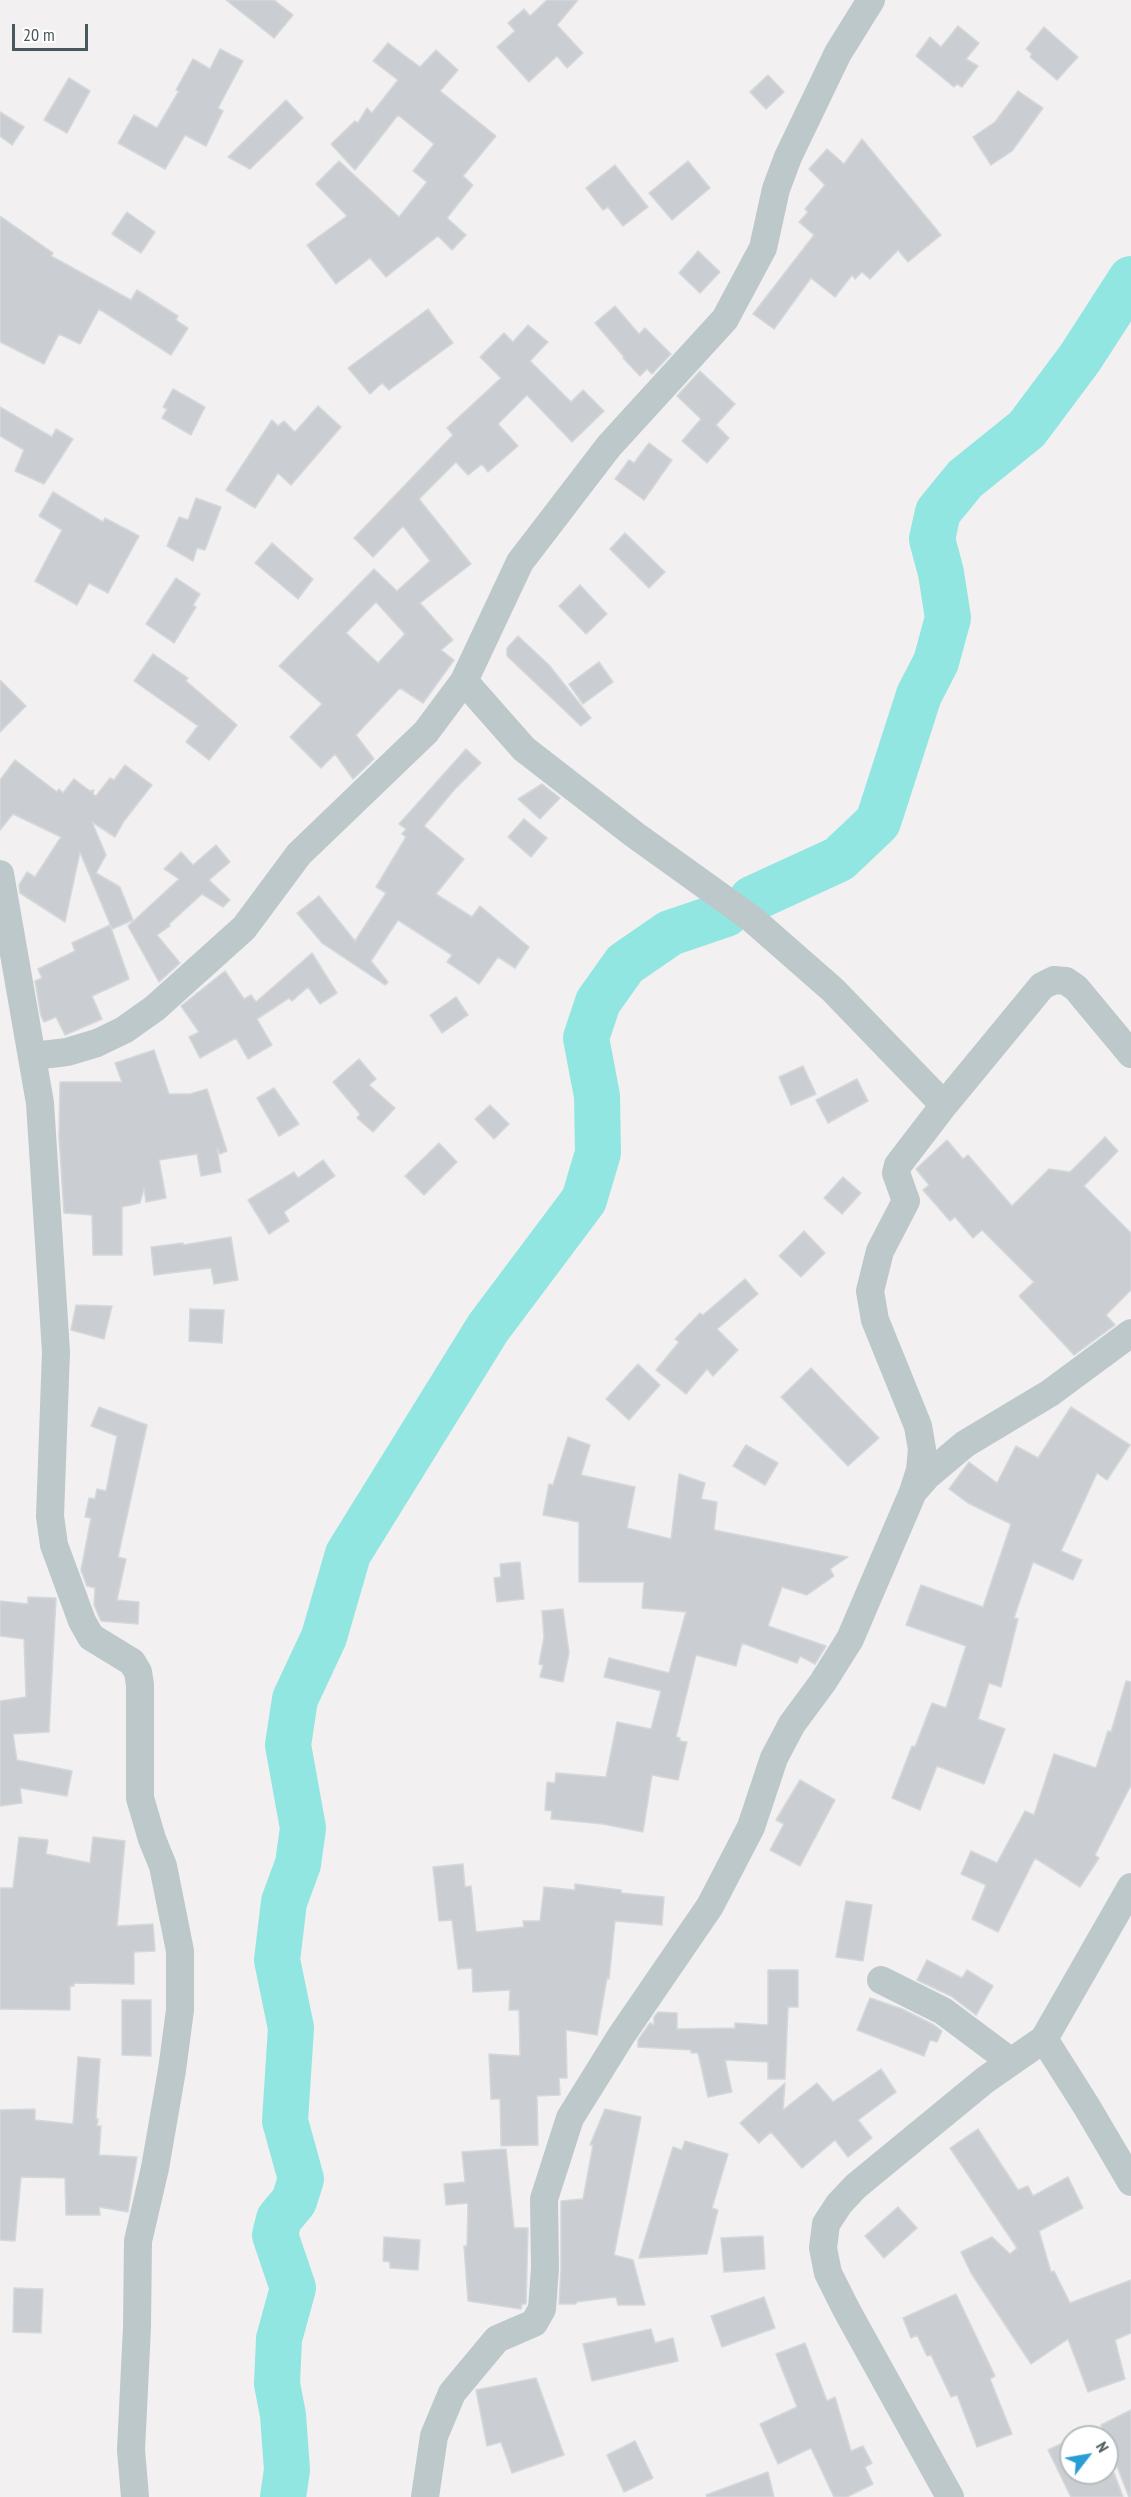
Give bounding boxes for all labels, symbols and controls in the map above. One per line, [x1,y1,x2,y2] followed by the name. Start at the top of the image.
[15,12,92,50] scale bar
[23,23,55,46] text: 20 m
[1059,2425,1119,2485] north arrow
[1092,2438,1114,2456] text: N

